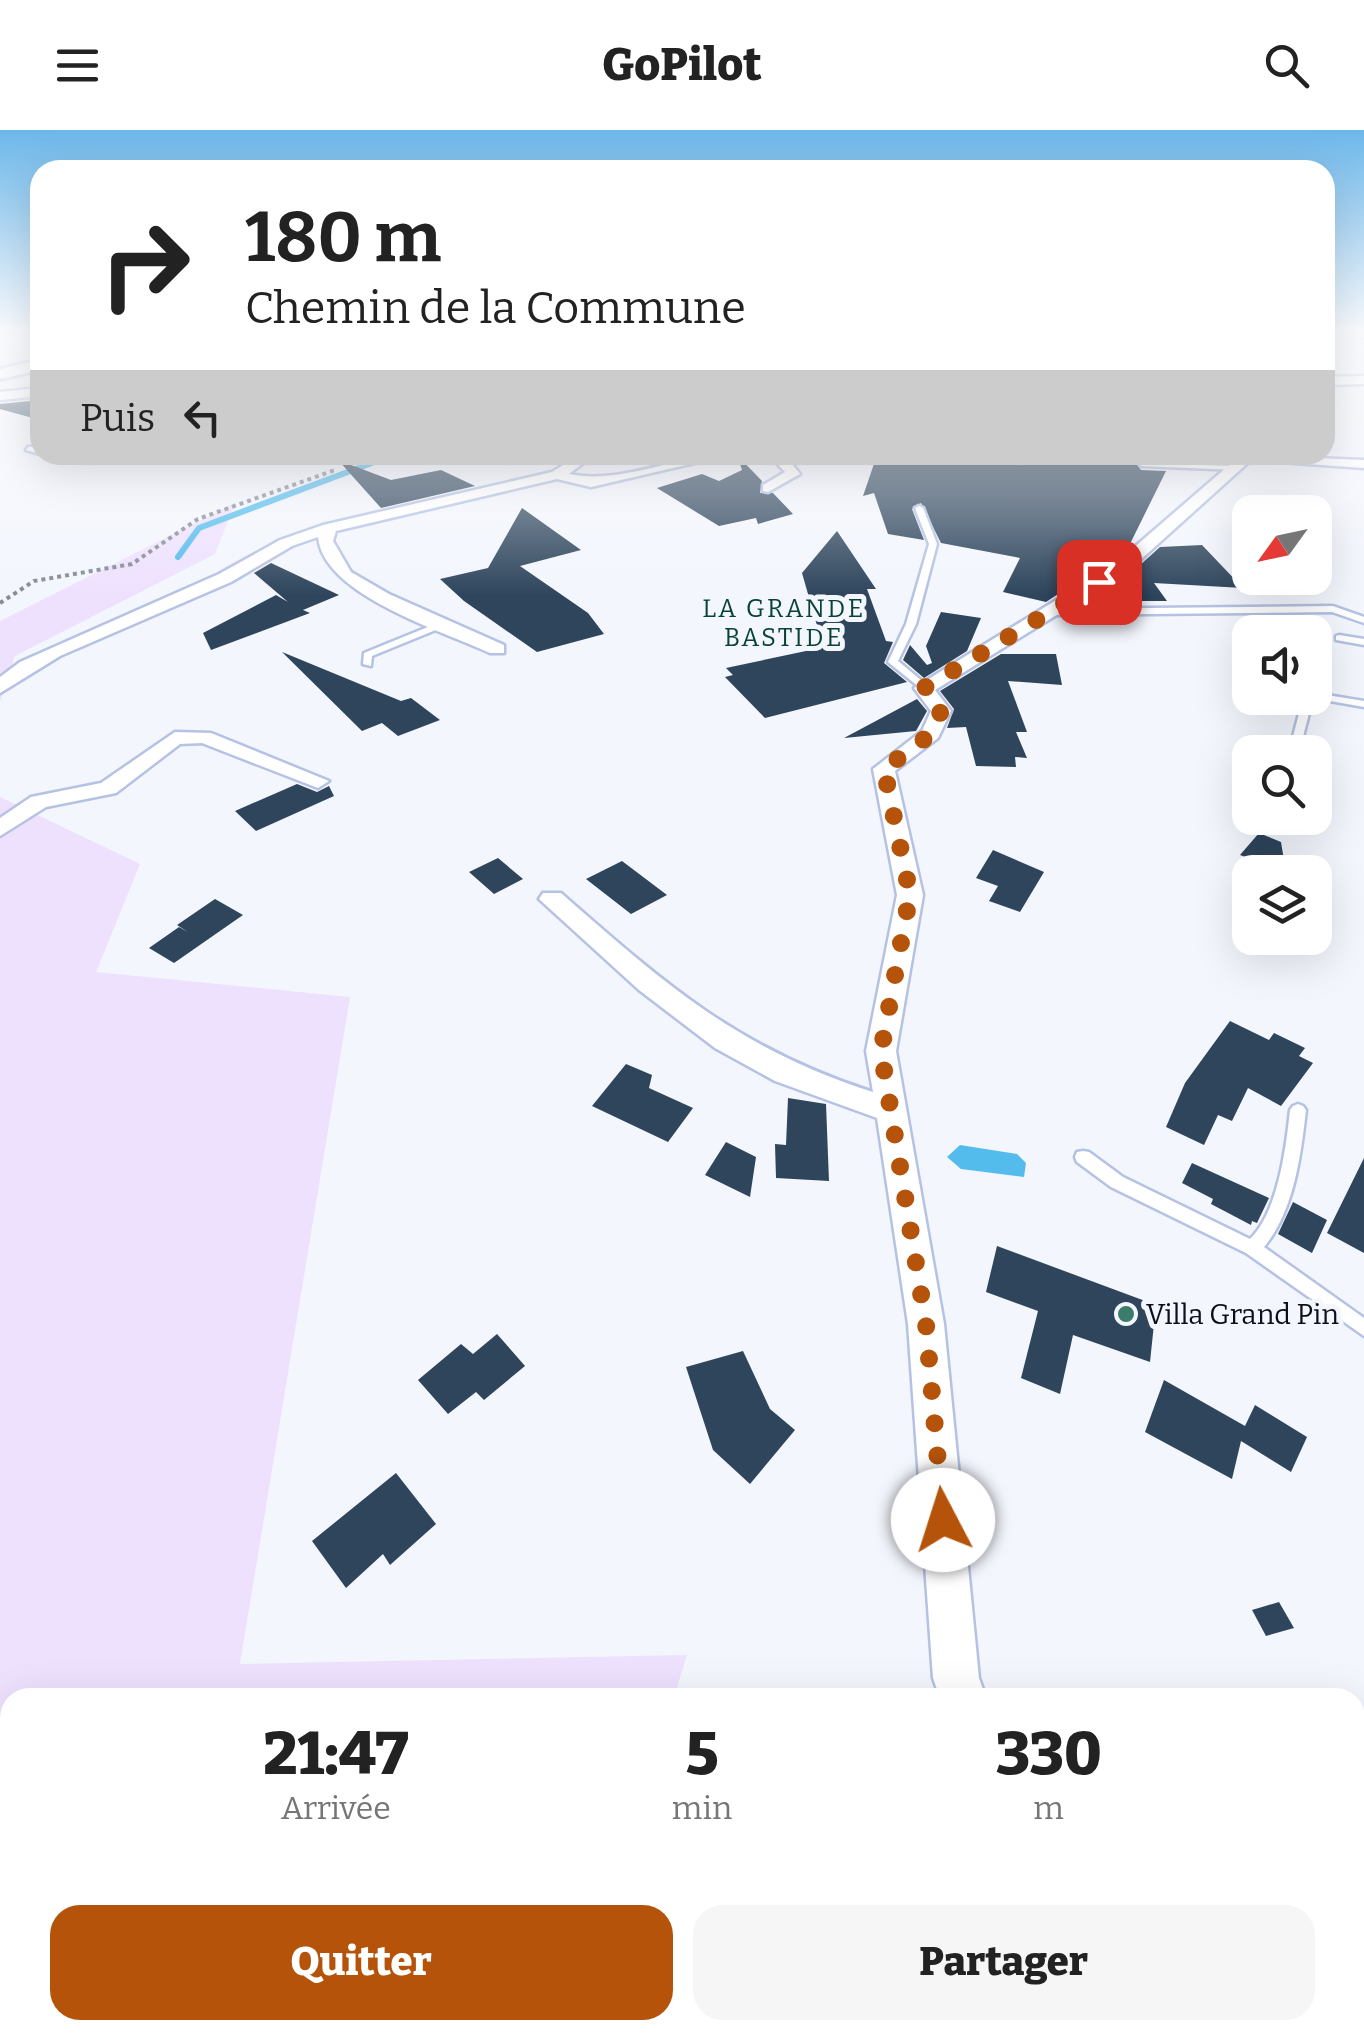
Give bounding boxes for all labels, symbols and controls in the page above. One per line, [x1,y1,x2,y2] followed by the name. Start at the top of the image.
[50,38,105,93] icon: menu
[602,38,762,92] text: GoPilot
[1259,38,1314,93] icon: search
[245,196,441,280] text: 180 m
[80,200,210,330] icon: right
[245,281,746,335] text: Chemin de la Commune
[175,390,230,445] icon: left
[80,395,155,441] text: Puis
[1232,495,1332,595] north arrow
[1232,495,1332,955] map controls
[1057,540,1142,625] pin
[1072,555,1127,610] icon: arrive
[702,594,866,653] district label: LA GRANDE BASTIDE
[1232,615,1332,715] button: sound
[1232,735,1332,835] button: search
[1232,855,1332,955] button: layers
[1146,1298,1339,1331] place label: Villa Grand Pin
[1115,1303,1137,1325] marker: Villa Grand Pin
[891,1468,995,1572] position arrow
[263,1718,409,1790] text: 21:47
[685,1718,719,1790] text: 5
[995,1718,1102,1790] text: 330
[281,1789,391,1827] text: Arrivée
[672,1789,732,1827] text: min
[1033,1789,1064,1827] text: m
[50,1905,673,2020] button: Quitter
[693,1905,1315,2020] button: Partager

